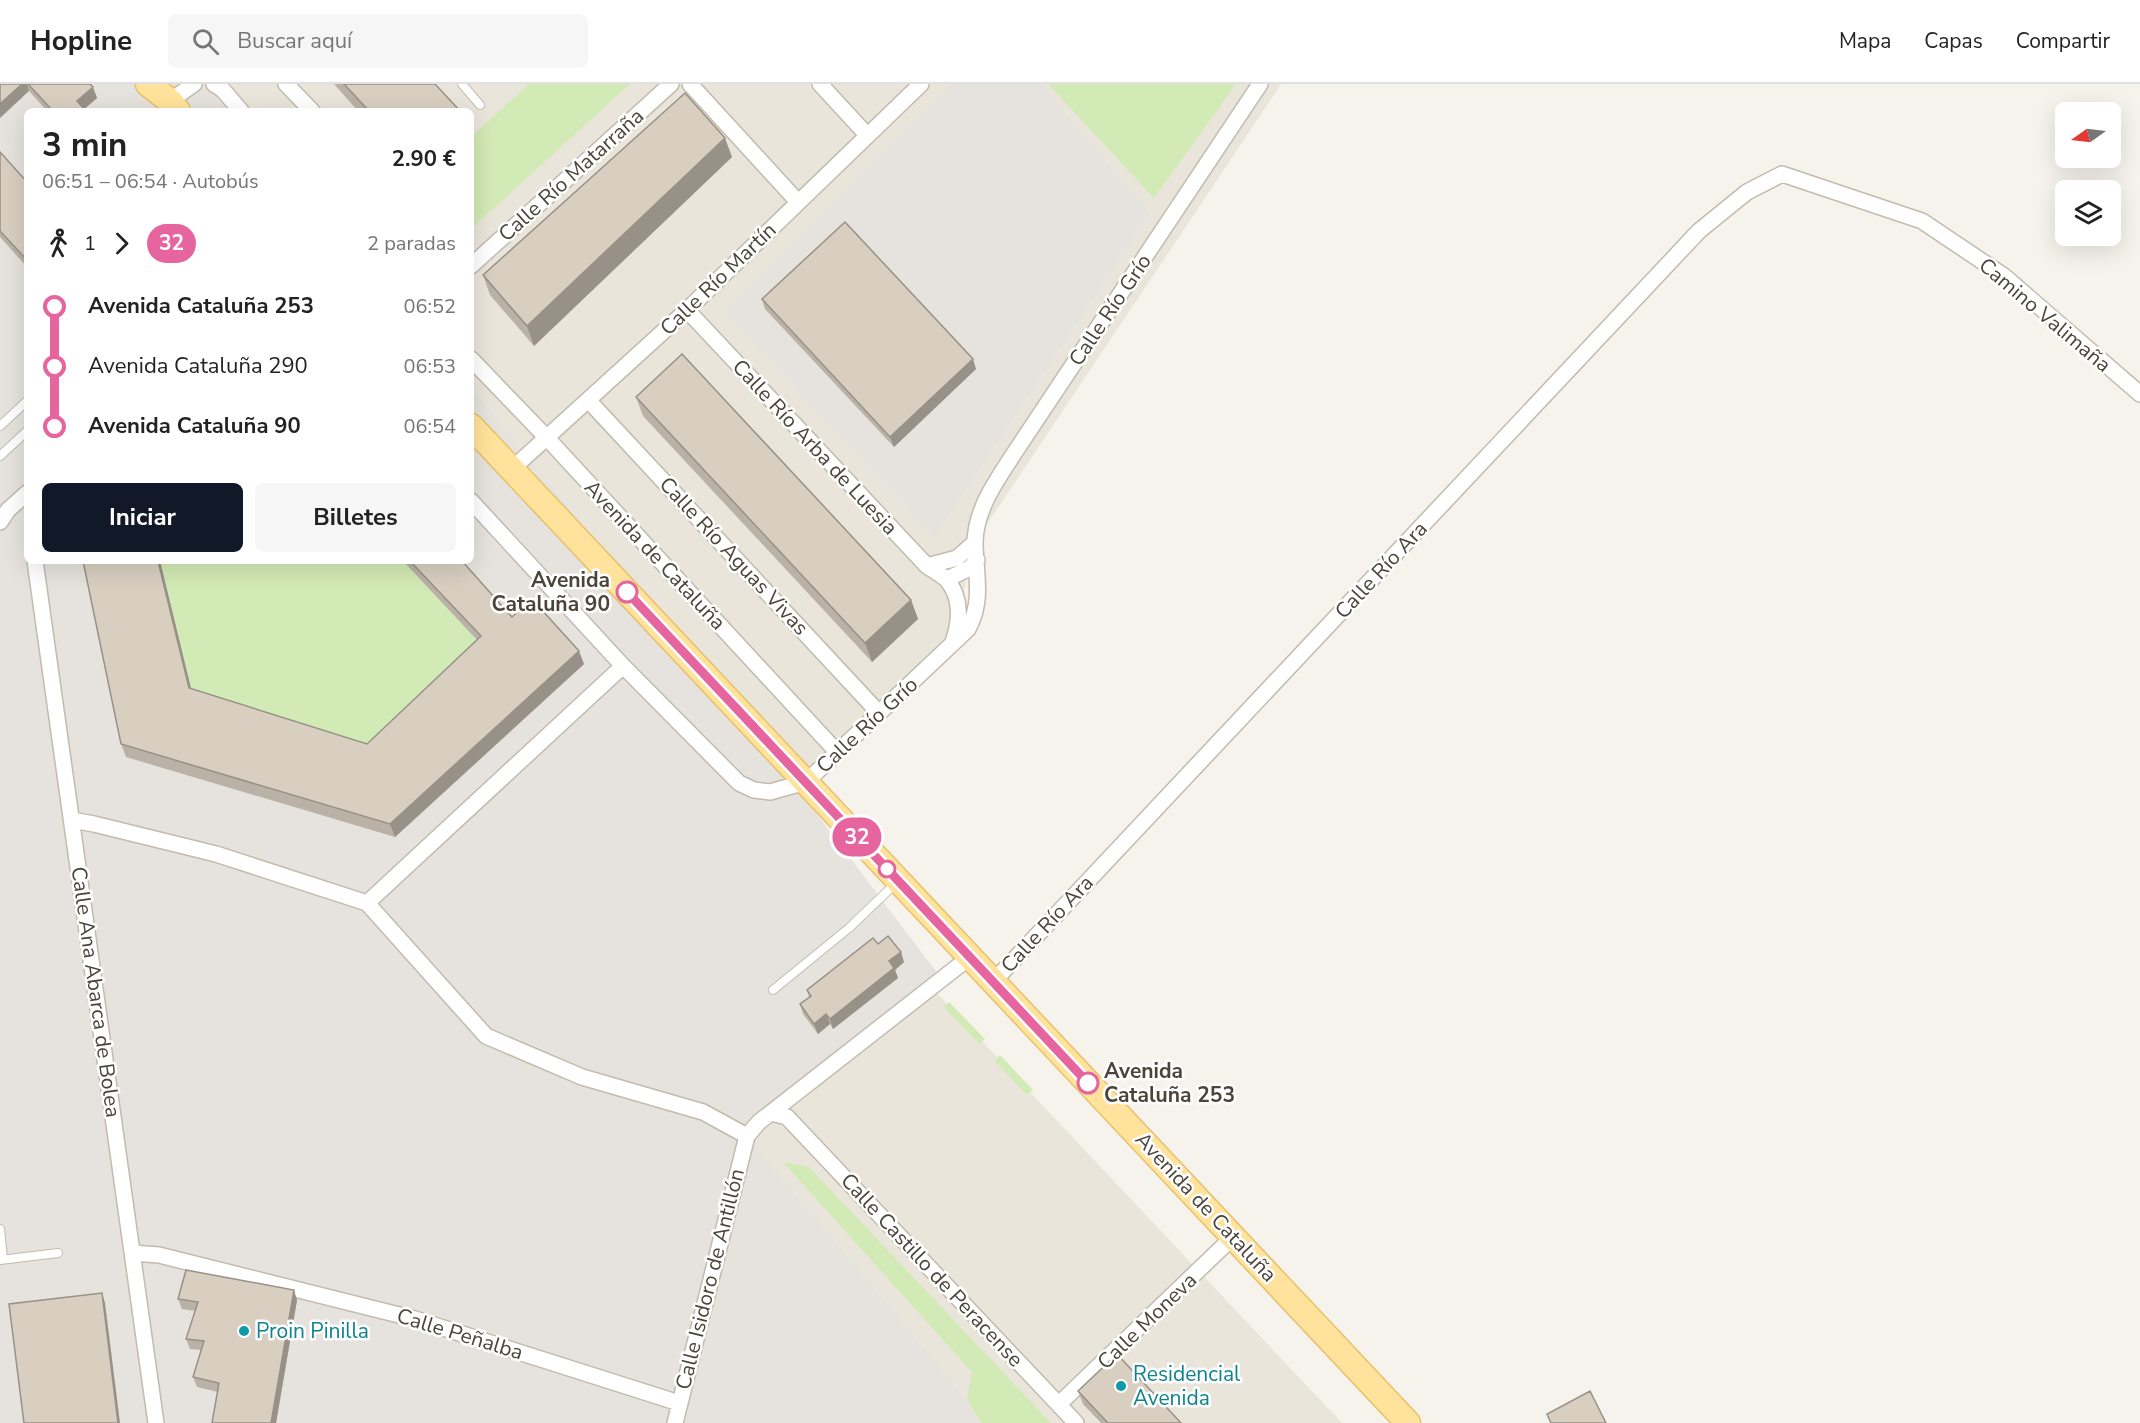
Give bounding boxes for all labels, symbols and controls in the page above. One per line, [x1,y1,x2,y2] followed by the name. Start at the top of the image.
[168,14,588,68] search box
[30,22,132,60] text: Hopline
[189,25,222,58] icon: search
[237,26,352,56] text: Buscar aquí
[1839,27,1891,55] text: Mapa
[1924,27,1983,55] text: Capas
[2016,27,2110,55] text: Compartir
[492,102,650,248] street label: Calle Río Matarraña
[2055,102,2121,168] north arrow
[2055,102,2121,246] map controls
[42,123,127,168] text: 3 min
[392,144,456,174] text: 2.90 €
[42,168,259,195] text: 06:51 – 06:54 · Autobús
[2055,180,2121,246] button: layers
[654,216,782,342] street label: Calle Río Martín
[42,227,75,260] icon: walk
[105,227,138,260] icon: forward
[159,229,184,257] text: 32
[84,230,96,257] text: 1
[367,230,456,257] text: 2 paradas
[1062,249,1158,371] street label: Calle Río Grío
[1973,251,2117,379] street label: Camino Valimaña
[88,291,314,321] text: Avenida Cataluña 253
[403,293,456,320] text: 06:52
[88,351,308,381] text: Avenida Cataluña 290
[403,353,456,380] text: 06:53
[726,353,904,541] street label: Calle Río Arba de Luesia
[88,411,301,441] text: Avenida Cataluña 90
[403,413,456,440] text: 06:54
[653,471,815,641] street label: Calle Río Aguas Vivas
[578,474,732,636] street label: Avenida de Cataluña
[42,483,243,552] button: Iniciar
[255,483,456,552] button: Billetes
[1329,515,1433,625] street label: Calle Río Ara
[492,566,610,618] place label: Avenida Cataluña 90
[616,581,638,603] marker: Avenida Cataluña 90
[810,671,924,779] street label: Calle Río Grío
[830,818,884,856] line badge: 32
[844,823,870,851] text: 32
[878,860,896,878] unlabelled marker
[65,865,127,1119] street label: Calle Ana Abarca de Bolea
[995,869,1099,979] street label: Calle Río Ara
[1104,1057,1235,1109] place label: Avenida Cataluña 253
[1077,1072,1099,1094] marker: Avenida Cataluña 253
[1129,1126,1283,1288] street label: Avenida de Cataluña
[669,1166,751,1392] street label: Calle Isidoro de Antillón
[835,1167,1029,1373] street label: Calle Castillo de Peracense
[1091,1266,1203,1376] street label: Calle Moneva
[394,1302,526,1366] street label: Calle Peñalba
[256,1317,369,1345] place label: Proin Pinilla
[237,1324,251,1338] marker: Proin Pinilla
[1133,1360,1241,1412] place label: Residencial Avenida
[1114,1379,1128,1393] marker: Residencial Avenida

